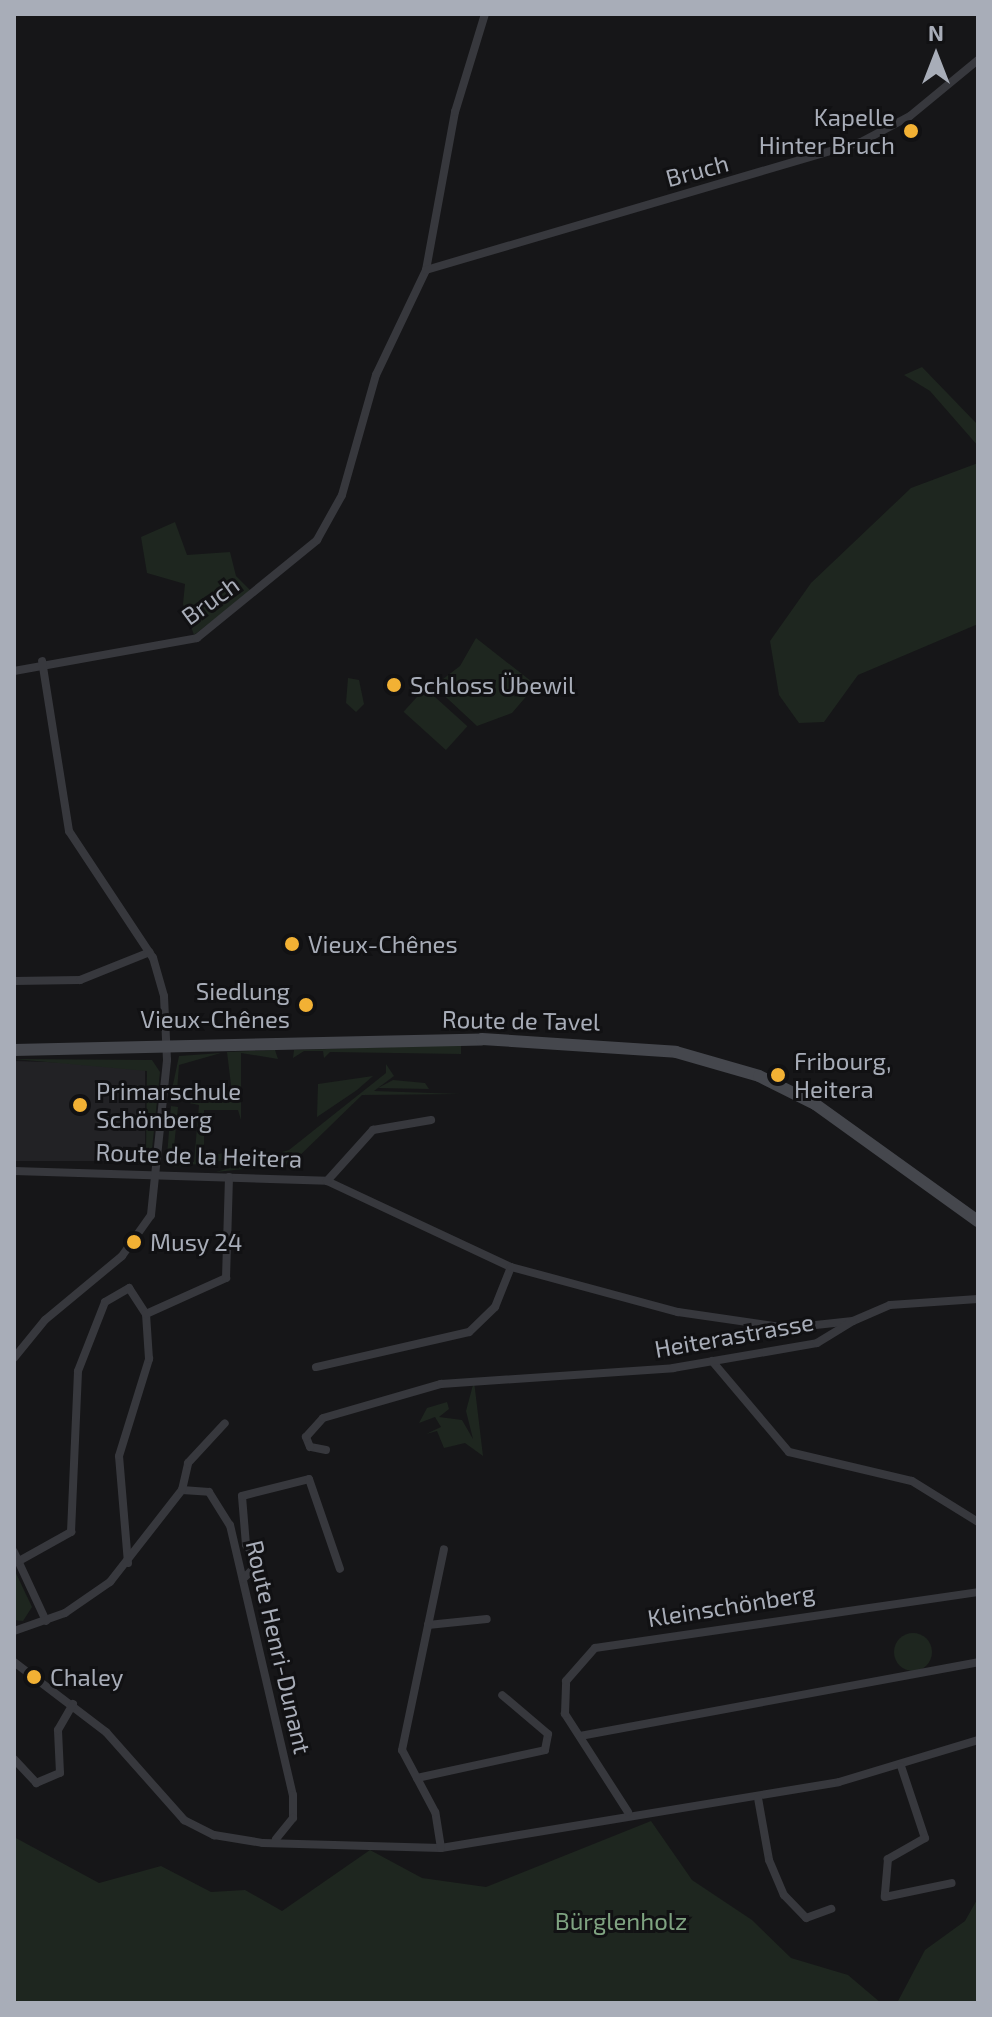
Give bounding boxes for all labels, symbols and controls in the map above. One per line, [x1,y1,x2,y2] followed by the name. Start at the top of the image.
[896,16,976,96] north arrow
[928,19,944,45] text: N
[758,103,895,159] place label: Kapelle Hinter Bruch
[902,122,920,140] marker: Kapelle Hinter Bruch
[662,148,732,192] street label: Bruch
[176,570,244,630] street label: Bruch
[410,671,575,699] place label: Schloss Übewil
[385,676,403,694] marker: Schloss Übewil
[308,930,458,958] place label: Vieux-Chênes
[283,935,301,953] marker: Vieux-Chênes
[140,977,290,1033] place label: Siedlung Vieux-Chênes
[297,996,315,1014] marker: Siedlung Vieux-Chênes
[441,1004,601,1036] street label: Route de Tavel
[794,1047,891,1103] place label: Fribourg, Heitera
[769,1066,787,1084] marker: Fribourg, Heitera
[96,1077,241,1133] place label: Primarschule Schönberg
[71,1096,89,1114] marker: Primarschule Schönberg
[95,1137,303,1173] street label: Route de la Heitera
[150,1228,243,1256] place label: Musy 24
[125,1233,143,1251] marker: Musy 24
[652,1307,816,1363] street label: Heiterastrasse
[240,1537,318,1757] street label: Route Henri-Dunant
[645,1578,817,1632] street label: Kleinschönberg
[50,1663,123,1691] place label: Chaley
[25,1668,43,1686] marker: Chaley
[555,1907,687,1935] park label: Bürglenholz

